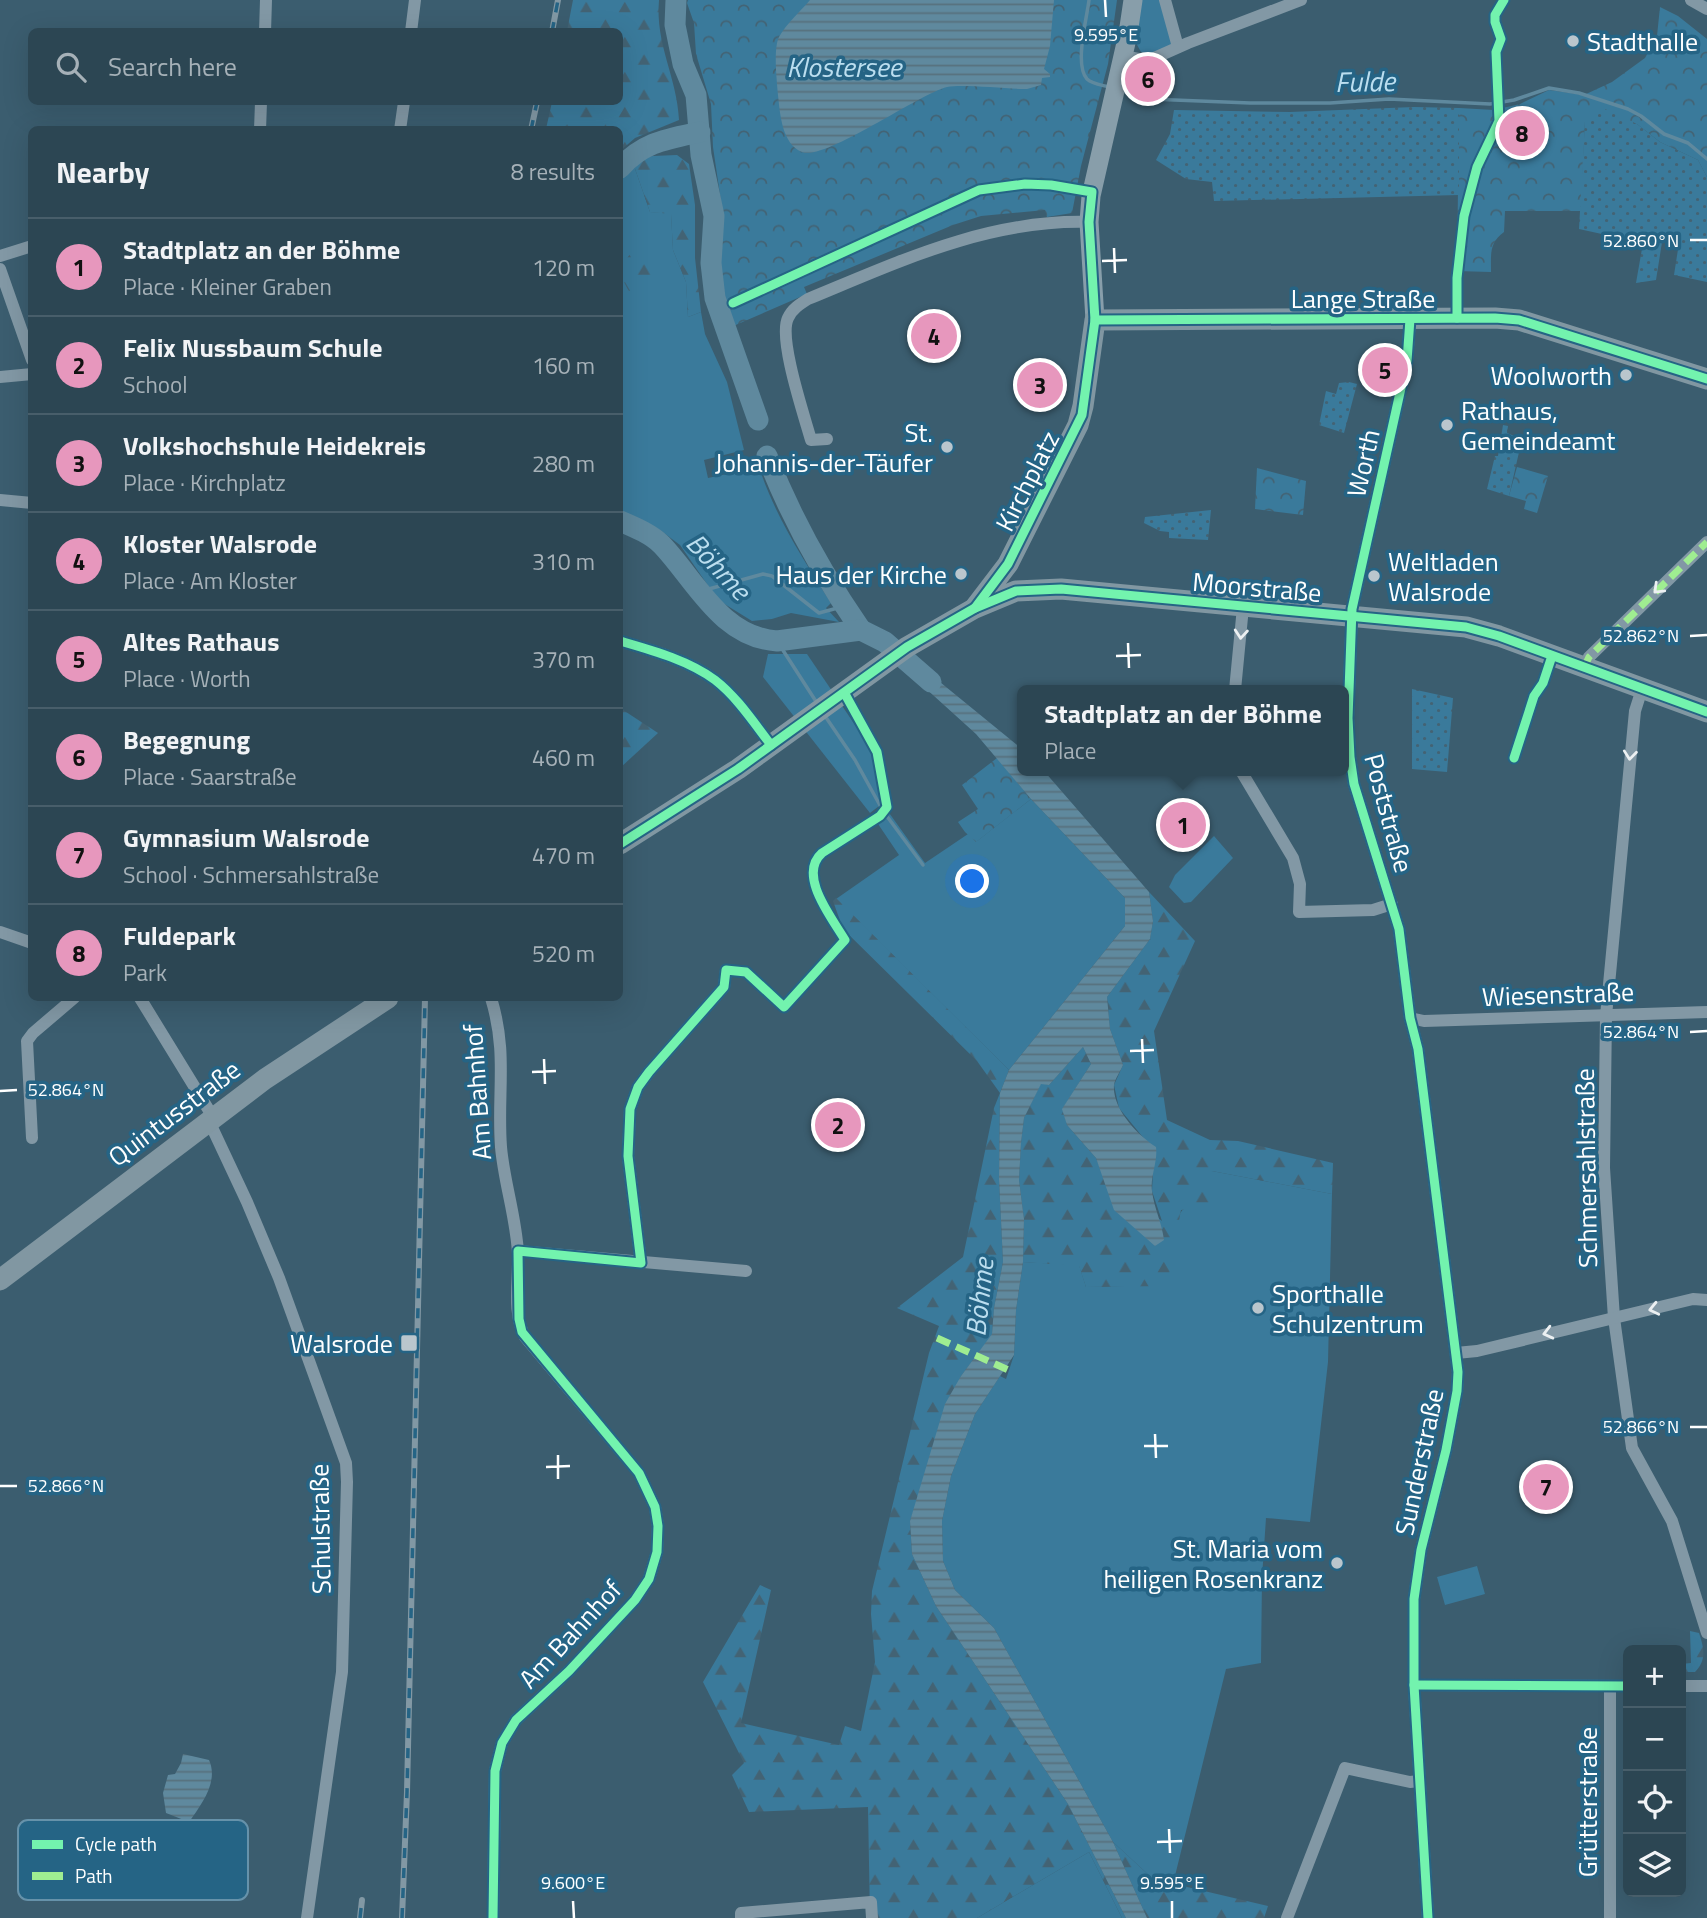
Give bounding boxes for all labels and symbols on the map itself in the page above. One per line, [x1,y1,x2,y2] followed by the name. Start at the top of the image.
[1074,21,1138,48] text: 9.595°E
[1587,22,1698,61] place label: Stadthalle
[1565,33,1581,49] marker: Stadthalle
[786,45,904,88] water label: Klostersee
[1125,53,1171,105] pin: 6
[1335,59,1397,103] water label: Fulde
[1499,107,1545,159] pin: 8
[1603,227,1679,254] text: 52.860°N
[1291,279,1435,318] street label: Lange Straße
[911,310,957,362] pin: 4
[1362,344,1408,396] pin: 5
[1491,356,1612,395] place label: Woolworth
[1017,359,1063,411] pin: 3
[1618,367,1634,383] marker: Woolworth
[1461,391,1615,460] place label: Rathaus, Gemeindeamt
[715,413,933,482] place label: St. Johannis-der-Täufer
[1439,417,1455,433] marker: Rathaus, Gemeindeamt
[985,424,1069,538] street label: Kirchplatz
[1336,425,1390,501] street label: Worth
[939,439,955,455] marker: St. Johannis-der-Täufer
[676,523,763,611] water label: Böhme
[1388,542,1499,611] place label: Weltladen Walsrode
[776,555,947,594] place label: Haus der Kirche
[1191,562,1323,612] street label: Moorstraße
[953,566,969,582] marker: Haus der Kirche
[1366,568,1382,584] marker: Weltladen Walsrode
[1653,581,1666,594] one-way arrow
[1603,622,1679,649] text: 52.862°N
[1234,629,1249,640] one-way arrow
[1354,749,1424,877] street label: Poststraße
[1623,750,1638,761] one-way arrow
[1160,799,1206,851] pin: 1
[955,864,989,898] your location
[1481,972,1635,1016] street label: Wiesenstraße
[1603,1018,1679,1045] text: 52.864°N
[453,1022,501,1161] street label: Am Bahnhof
[100,1050,248,1176] street label: Quintusstraße
[1565,1068,1607,1268] street label: Schmersahlstraße
[28,1076,104,1103] text: 52.864°N
[815,1099,861,1151] pin: 2
[954,1254,1005,1338] water label: Böhme
[1272,1274,1424,1343] place label: Sporthalle Schulzentrum
[1250,1300,1266,1316] marker: Sporthalle Schulzentrum
[1648,1301,1660,1315] one-way arrow
[290,1324,393,1363] place label: Walsrode
[1542,1325,1554,1340] one-way arrow
[399,1333,419,1353] marker: Walsrode
[1384,1385,1454,1539] street label: Sunderstraße
[1603,1413,1679,1440] text: 52.866°N
[1523,1461,1569,1513] pin: 7
[299,1463,341,1595] street label: Schulstraße
[28,1472,104,1499] text: 52.866°N
[1103,1529,1323,1598] place label: St. Maria vom heiligen Rosenkranz
[1329,1555,1345,1571] marker: St. Maria vom heiligen Rosenkranz
[509,1571,631,1697] street label: Am Bahnhof
[1568,1727,1607,1877] street label: Grütterstraße
[18,1820,248,1900] legend
[75,1829,157,1858] text: Cycle path
[75,1861,113,1890] text: Path
[541,1869,605,1896] text: 9.600°E
[1140,1869,1204,1896] text: 9.595°E

